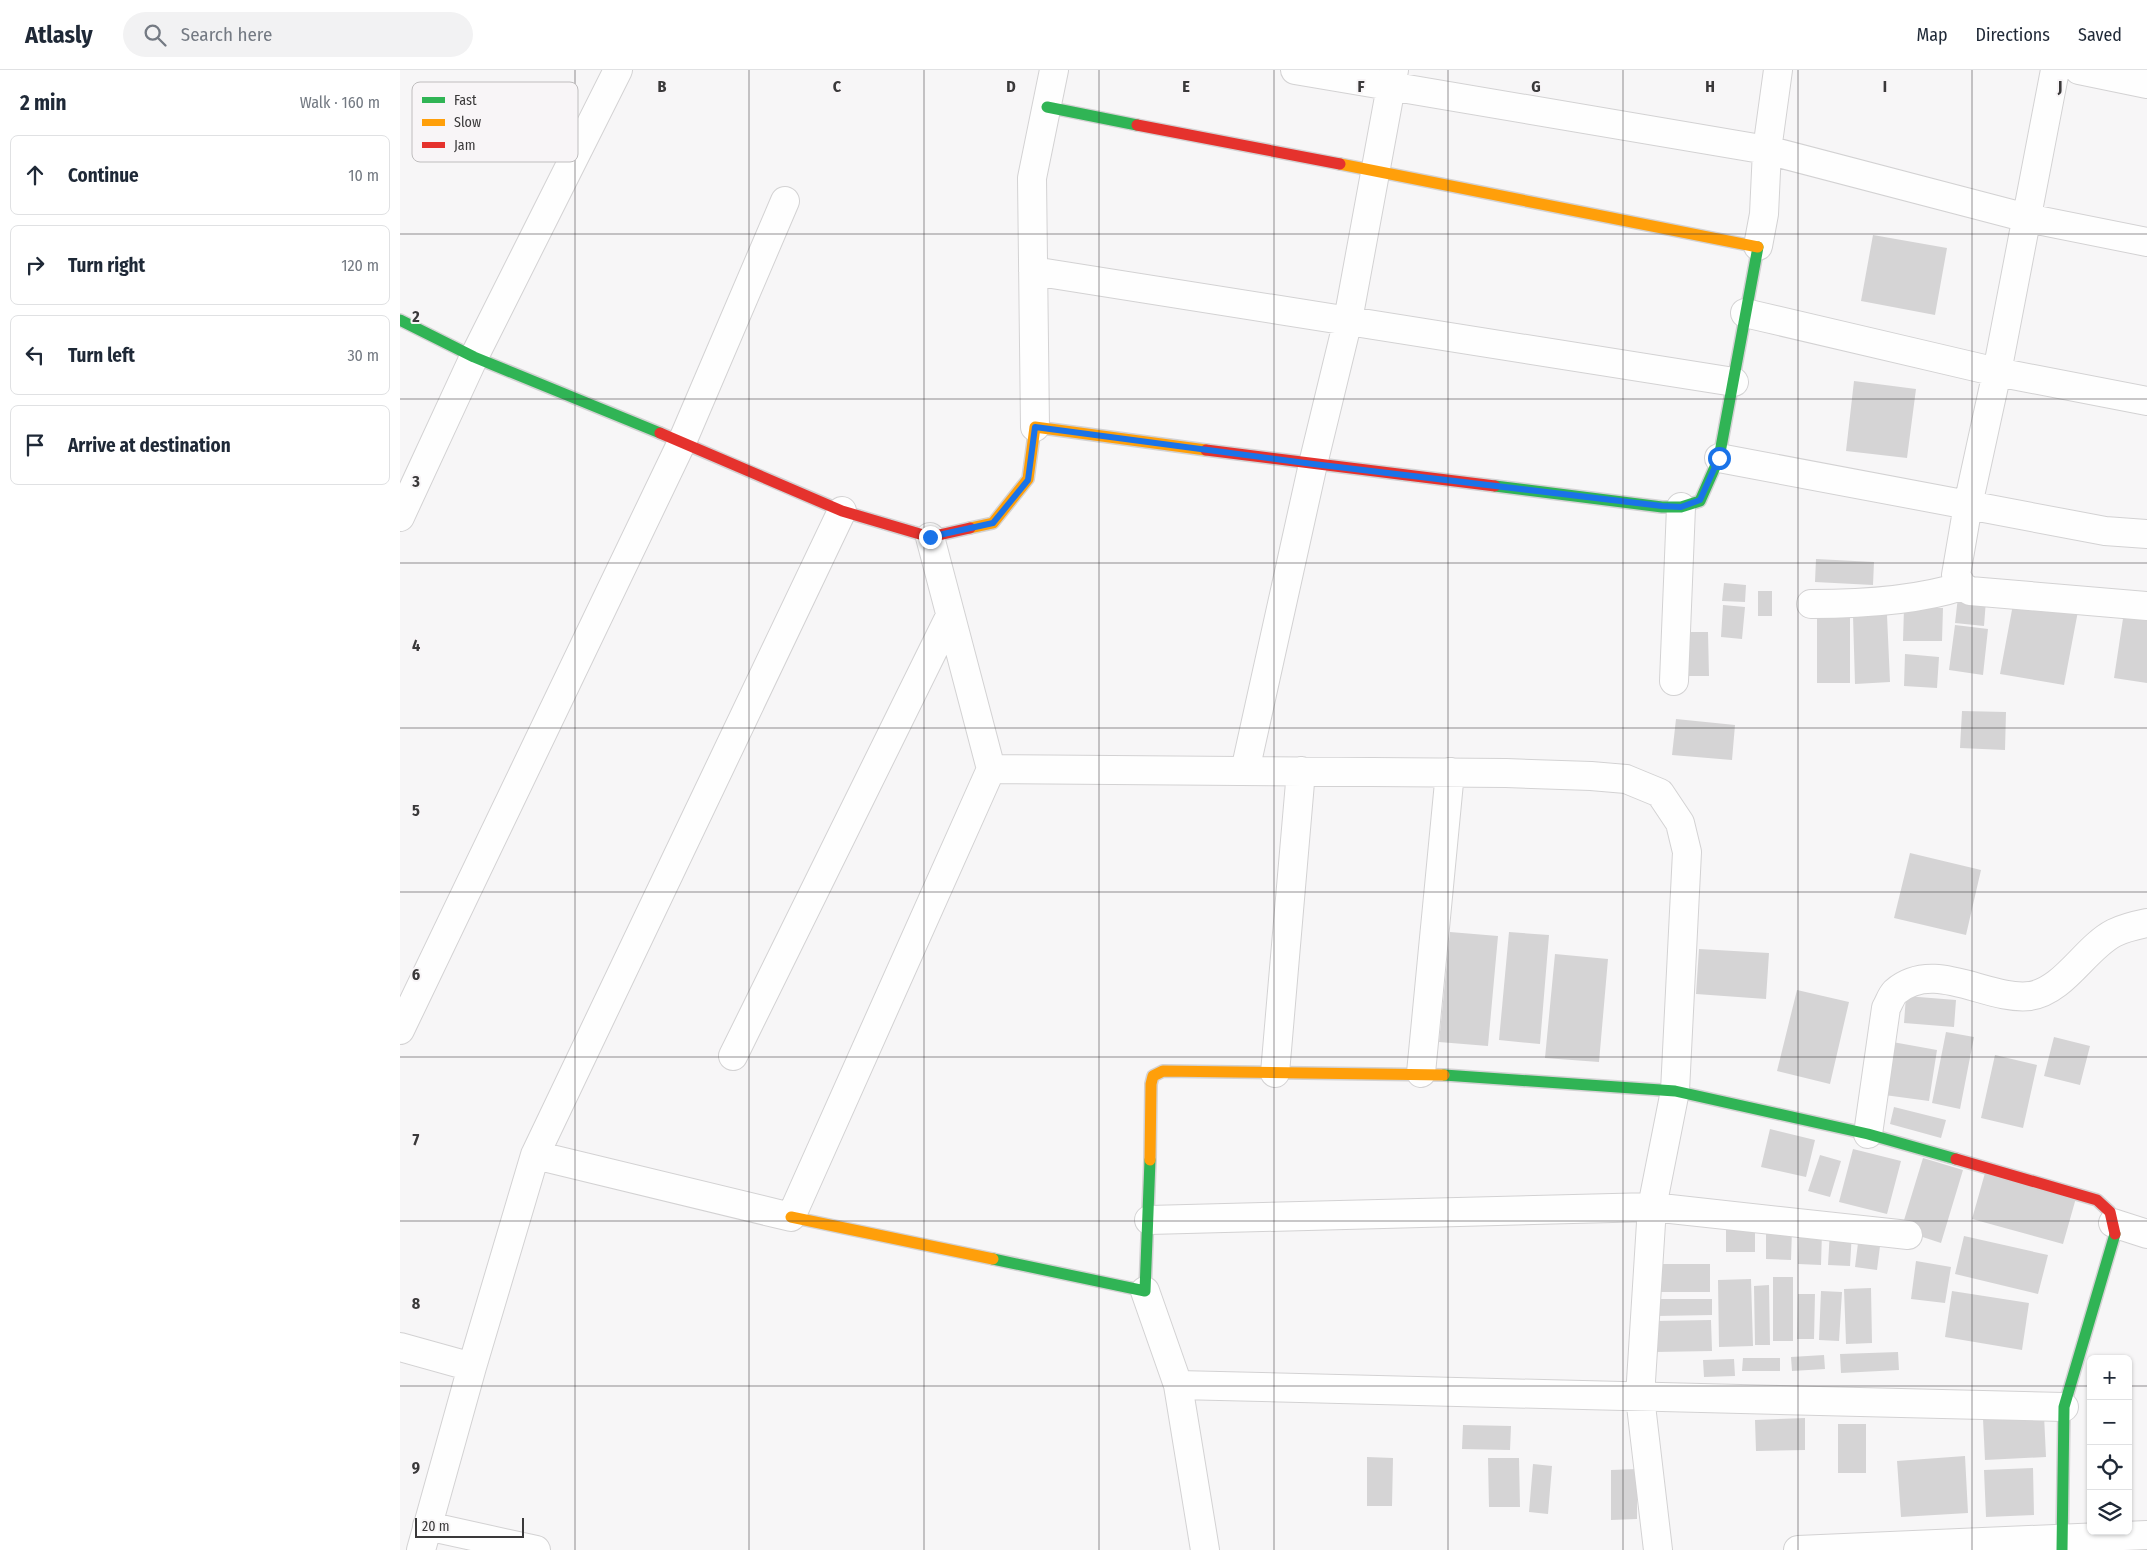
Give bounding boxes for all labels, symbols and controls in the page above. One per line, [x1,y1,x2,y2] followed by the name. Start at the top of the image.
[123,12,473,57] search box
[25,21,93,49] text: Atlasly
[141,21,169,49] icon: search
[181,23,272,46] text: Search here
[1916,24,1948,46] text: Map
[1976,24,2050,46] text: Directions
[2078,24,2122,46] text: Saved
[658,77,667,96] text: B
[833,77,842,96] text: C
[1006,77,1016,96] text: D
[1182,77,1190,96] text: E
[1357,77,1365,96] text: F
[1531,77,1541,96] text: G
[1705,77,1715,96] text: H
[1883,77,1887,96] text: I
[2057,77,2062,96] text: J
[412,82,578,162] legend
[20,90,67,116] text: 2 min
[454,92,477,109] text: Fast
[300,93,380,112] text: Walk · 160 m
[454,114,481,131] text: Slow
[454,137,475,154] text: Jam
[21,161,49,189] icon: ahead
[68,164,139,187] text: Continue
[348,166,379,185] text: 10 m
[21,251,49,279] icon: right
[68,254,145,277] text: Turn right
[341,256,379,275] text: 120 m
[411,307,420,326] text: 2
[21,341,49,369] icon: left
[68,344,135,367] text: Turn left
[347,346,379,365] text: 30 m
[21,431,49,459] icon: arrive
[68,434,231,457] text: Arrive at destination
[1708,447,1731,470] route start
[411,472,420,491] text: 3
[919,526,942,549] route end
[412,636,420,655] text: 4
[412,801,420,820] text: 5
[412,965,420,984] text: 6
[413,1130,420,1149] text: 7
[412,1294,421,1313] text: 8
[2087,1355,2132,1535] map controls
[2087,1355,2132,1400] button: +
[2087,1400,2132,1445] button: −
[2087,1445,2132,1490] button: locate
[412,1458,420,1477] text: 9
[2087,1490,2132,1535] button: layers
[415,1515,524,1538] scale bar
[422,1518,450,1535] text: 20 m

